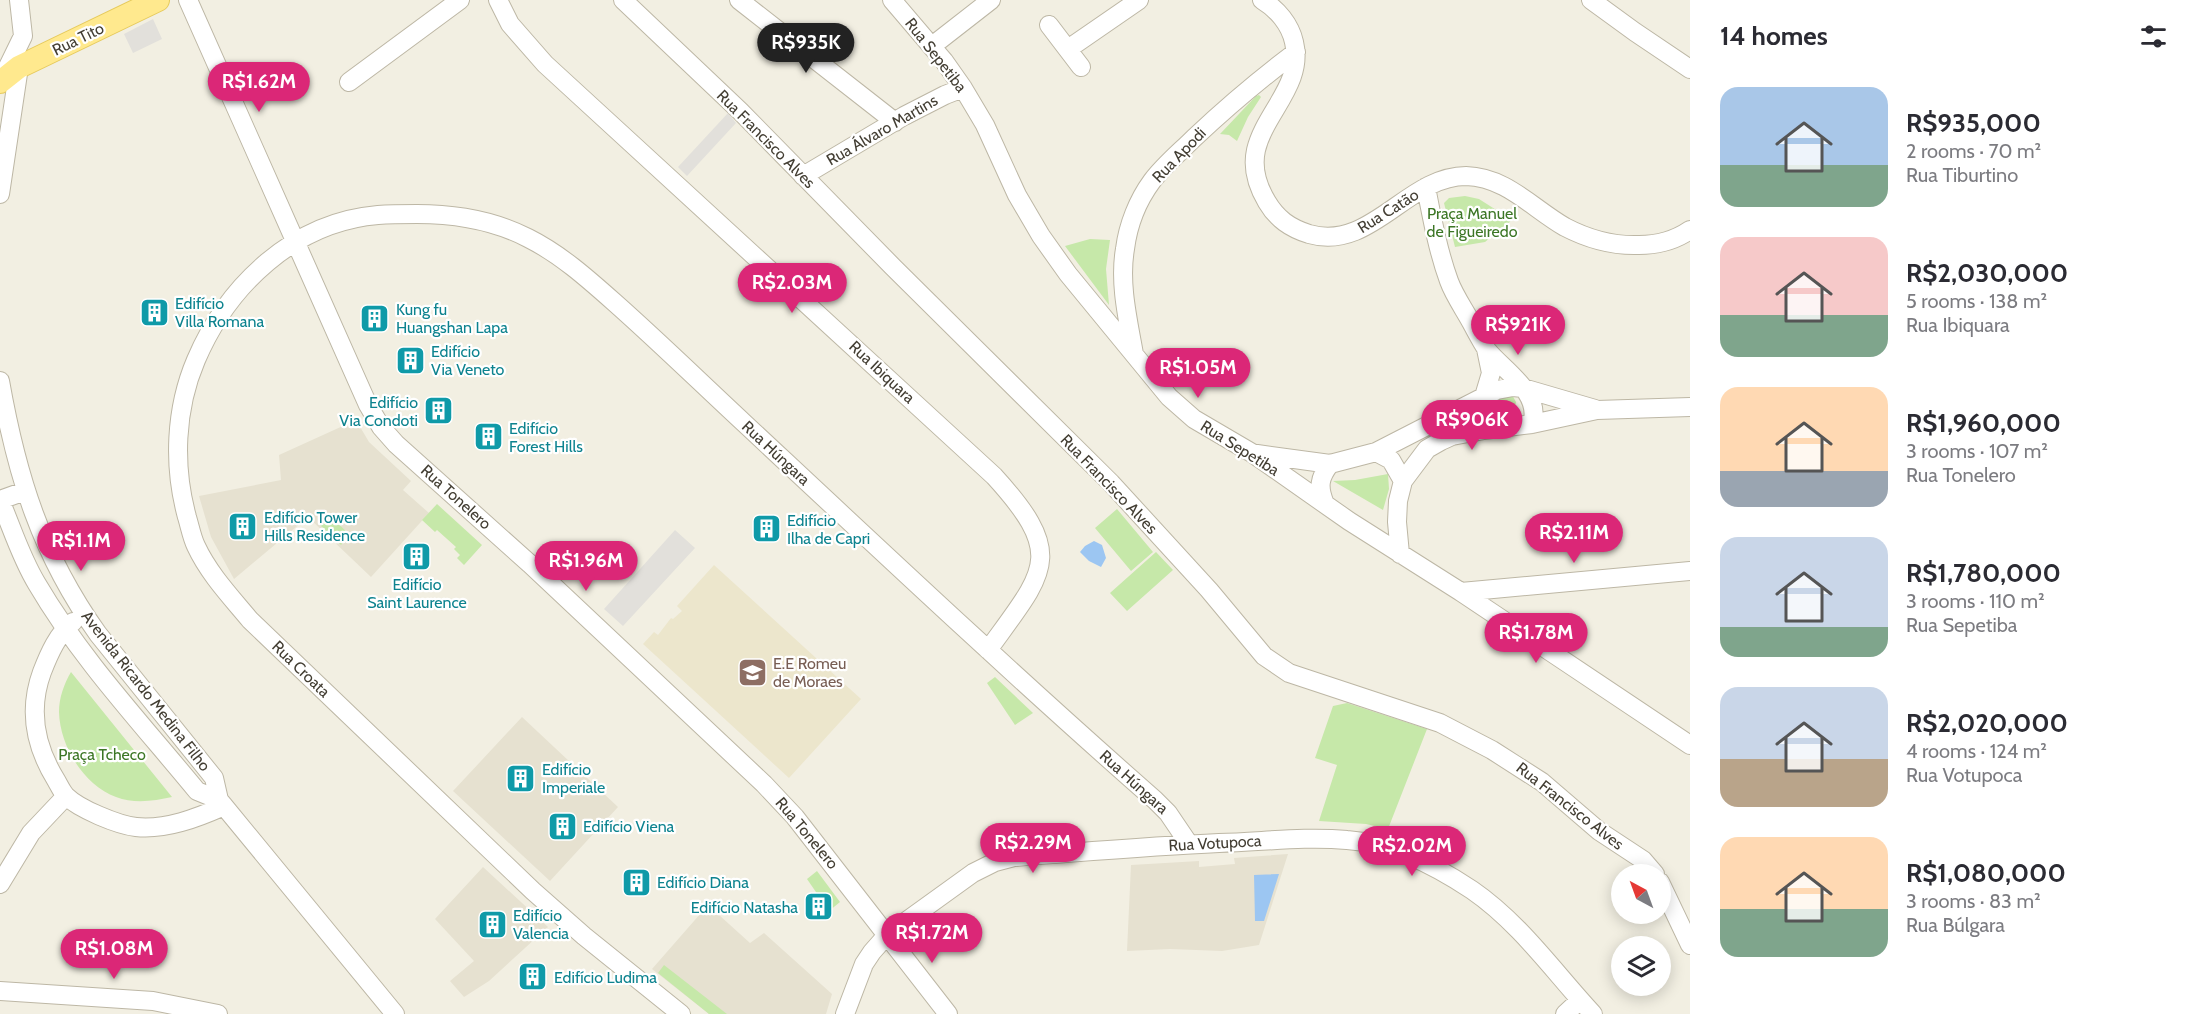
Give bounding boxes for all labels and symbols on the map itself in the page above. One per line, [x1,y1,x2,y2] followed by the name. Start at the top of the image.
[901,14,971,96] street label: Rua Sepetiba
[49,18,107,60] street label: Rua Tito
[757,23,855,74] pin: R$935K
[204,62,314,113] pin: R$1.62M
[713,86,819,192] street label: Rua Francisco Alves
[823,90,941,170] street label: Rua Álvaro Martins
[1148,124,1210,186] street label: Rua Apodi
[1354,185,1422,237] street label: Rua Catão
[1427,204,1518,241] park label: Praça Manuel de Figueiredo
[737,263,847,314] pin: R$2.03M
[175,294,264,331] place label: Edifício Villa Romana
[138,296,170,328] building icon: Edifício Villa Romana
[396,300,508,337] place label: Kung fu Huangshan Lapa
[359,302,391,334] building icon: Kung fu Huangshan Lapa
[1469,305,1567,356] pin: R$921K
[845,337,919,407] street label: Rua Ibiquara
[431,342,505,379] place label: Edifício Via Veneto
[394,344,426,376] building icon: Edifício Via Veneto
[1143,348,1253,399] pin: R$1.05M
[339,393,418,430] place label: Edifício Via Condoti
[423,395,455,427] building icon: Edifício Via Condoti
[1423,400,1521,451] pin: R$906K
[1197,416,1283,480] street label: Rua Sepetiba
[738,417,814,489] street label: Rua Húngara
[509,419,583,456] place label: Edifício Forest Hills
[472,421,504,453] building icon: Edifício Forest Hills
[1057,430,1162,538] street label: Rua Francisco Alves
[417,461,495,534] street label: Rua Tonelero
[264,508,365,545] place label: Edifício Tower Hills Residence
[227,510,259,542] building icon: Edifício Tower Hills Residence
[787,511,870,548] place label: Edifício Ilha de Capri
[750,513,782,545] building icon: Edifício Ilha de Capri
[1519,513,1629,564] pin: R$2.11M
[32,521,130,572] pin: R$1.1M
[401,540,433,572] building icon: Edifício Saint Laurence
[531,541,641,592] pin: R$1.96M
[367,575,467,612] place label: Edifício Saint Laurence
[78,607,215,775] street label: Avenida Ricardo Medina Filho
[1481,613,1591,664] pin: R$1.78M
[268,637,334,701] street label: Rua Croata
[773,654,846,691] place label: E.E Romeu de Moraes
[736,656,768,688] school or university icon: E.E Romeu de Moraes
[58,745,146,764] park label: Praça Tcheco
[1096,746,1172,818] street label: Rua Húngara
[1512,758,1628,854] street label: Rua Francisco Alves
[542,760,605,797] place label: Edifício Imperiale
[505,762,537,794] building icon: Edifício Imperiale
[771,793,843,873] street label: Rua Tonelero
[546,810,578,842] building icon: Edifício Viena
[583,817,675,836] place label: Edifício Viena
[978,823,1088,874] pin: R$2.29M
[1357,826,1467,877] pin: R$2.02M
[1168,831,1262,855] street label: Rua Votupoca
[1611,864,1671,924] north arrow
[620,866,652,898] building icon: Edifício Diana
[657,873,749,892] place label: Edifício Diana
[803,891,835,923] building icon: Edifício Natasha
[691,898,798,917] place label: Edifício Natasha
[513,906,569,943] place label: Edifício Valencia
[476,908,508,940] building icon: Edifício Valencia
[877,913,987,964] pin: R$1.72M
[59,929,169,980] pin: R$1.08M
[517,961,549,993] building icon: Edifício Ludima
[554,968,657,987] place label: Edifício Ludima

